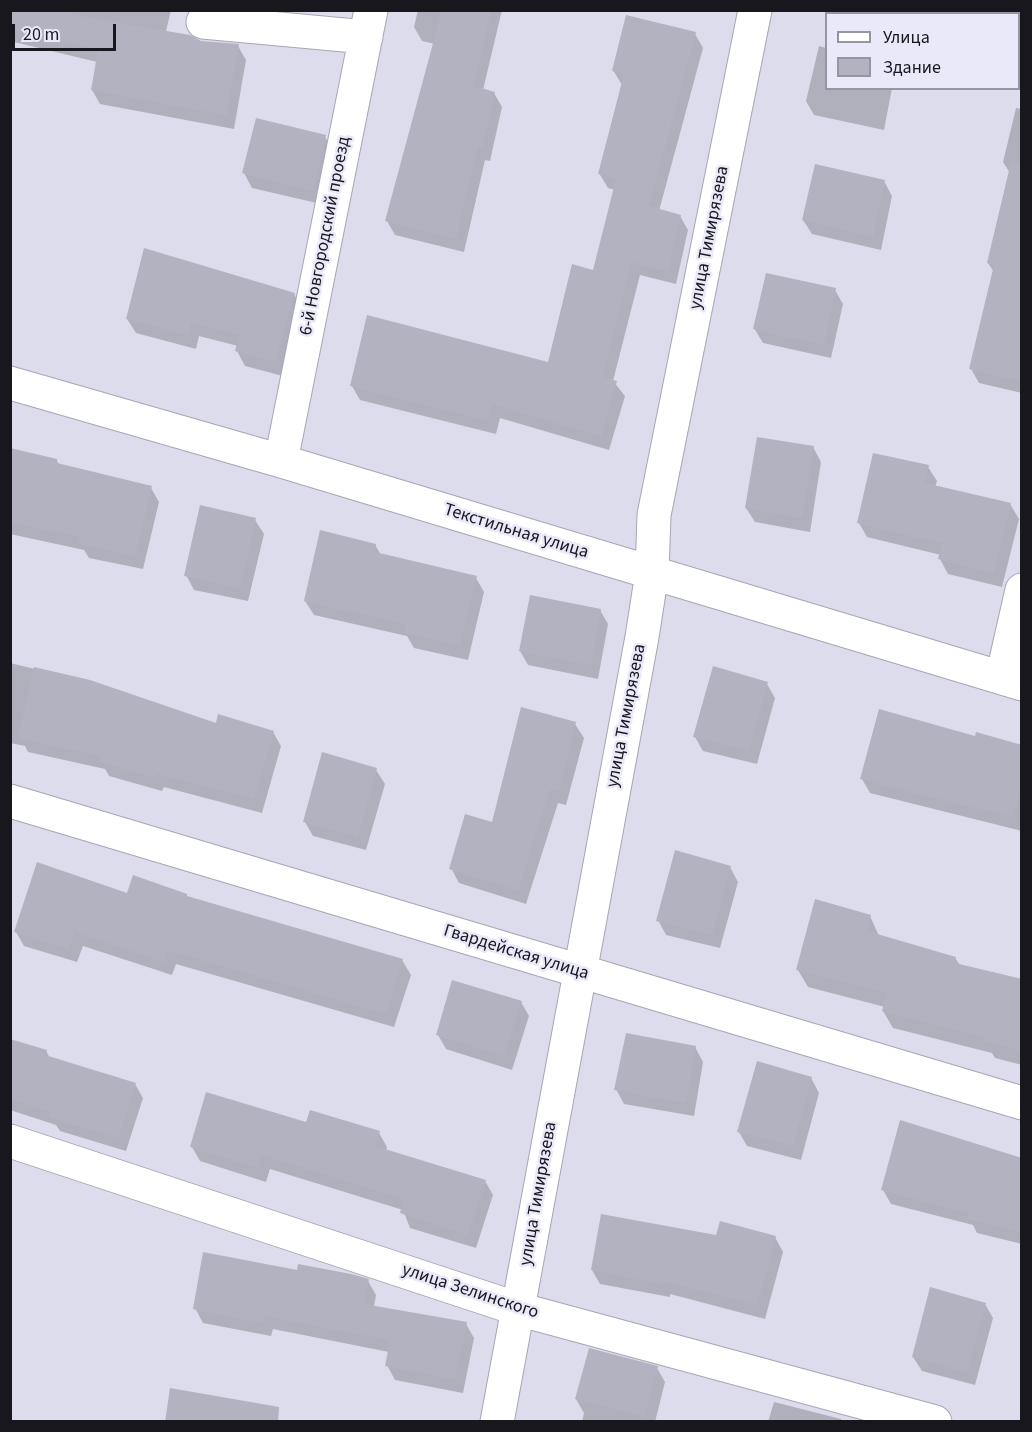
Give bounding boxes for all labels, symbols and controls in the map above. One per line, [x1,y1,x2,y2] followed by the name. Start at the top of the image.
[15,12,118,50] scale bar
[825,12,1020,90] legend
[23,22,59,47] text: 20 m
[883,25,930,50] text: Улица
[883,55,941,80] text: Здание
[296,135,356,337] street label: 6-й Новгородский проезд
[685,164,735,312] street label: улица Тимирязева
[441,500,591,564] street label: Текстильная улица
[602,642,652,790] street label: улица Тимирязева
[441,921,591,985] street label: Гвардейская улица
[516,1120,562,1268] street label: улица Тимирязева
[399,1260,541,1324] street label: улица Зелинского

